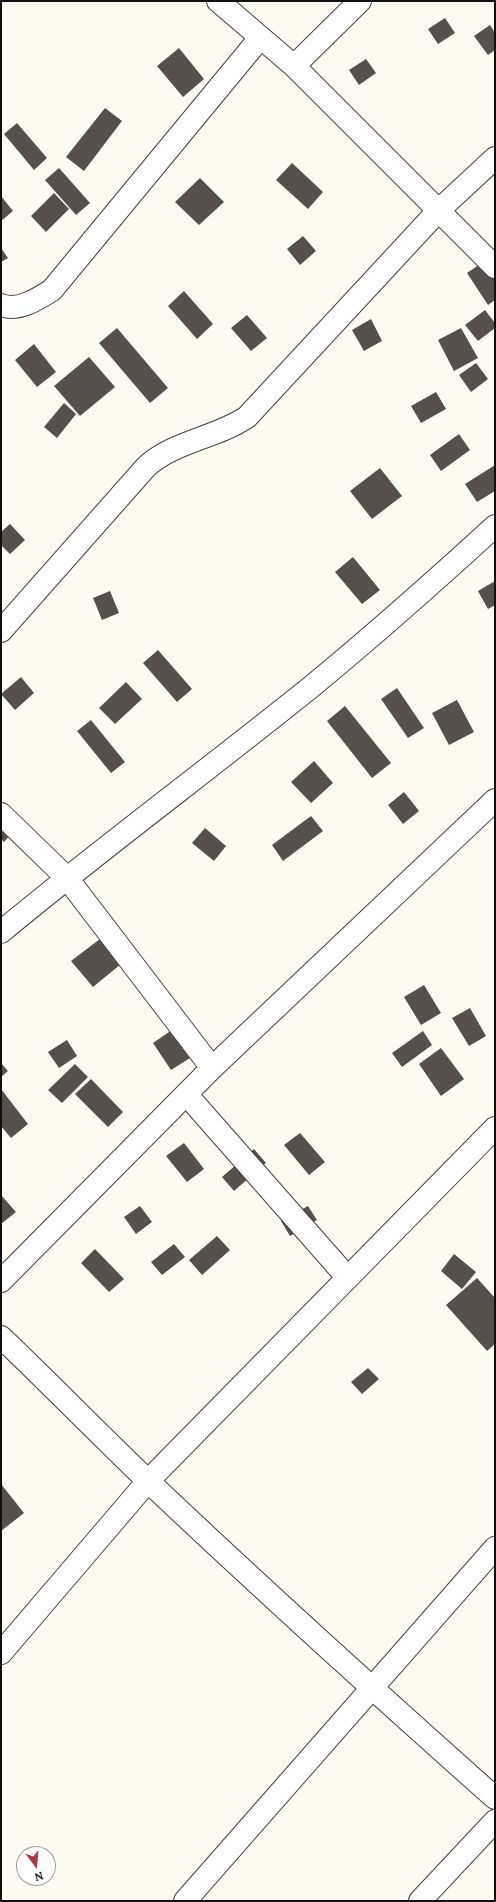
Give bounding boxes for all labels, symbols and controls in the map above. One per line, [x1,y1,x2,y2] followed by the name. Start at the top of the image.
[16,1846,56,1886] north arrow
[33,1869,45,1884] text: N

